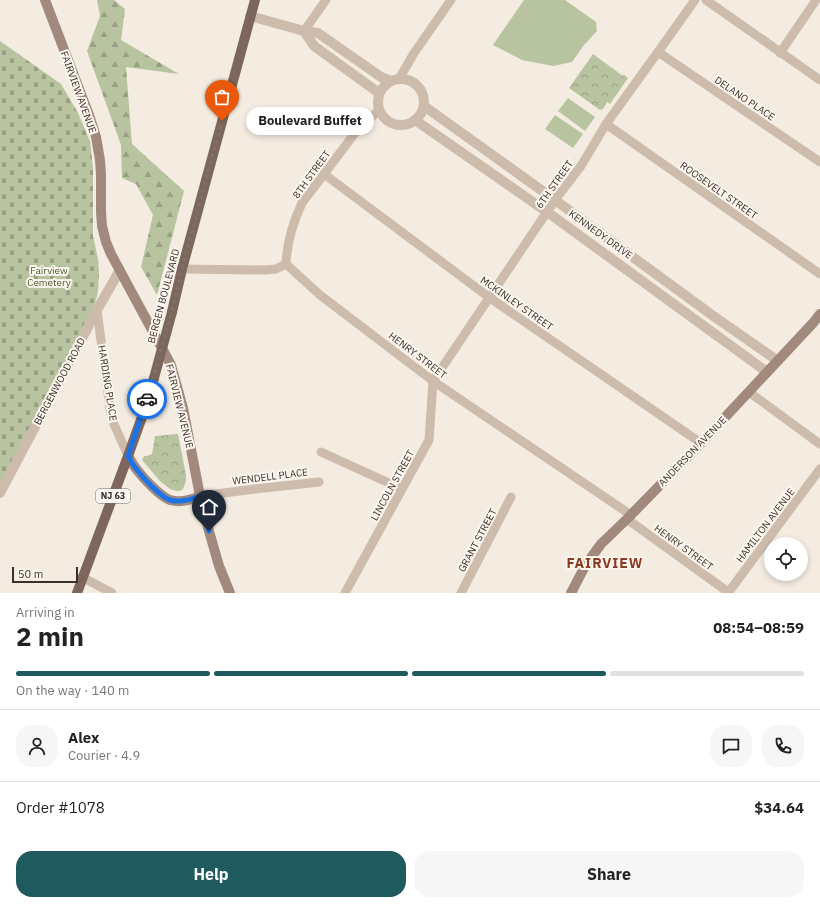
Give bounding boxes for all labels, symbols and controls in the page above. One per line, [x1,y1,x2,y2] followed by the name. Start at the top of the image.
[58,49,99,135] street label: FAIRVIEW AVENUE
[712,73,778,124] street label: DELANO PLACE
[205,80,239,121] pin
[211,86,233,108] icon: bag
[246,107,374,135] callout: Boulevard Buffet
[258,112,362,129] text: Boulevard Buffet
[290,147,333,201] street label: 8TH STREET
[533,157,576,211] street label: 6TH STREET
[678,159,760,222] street label: ROOSEVELT STREET
[566,207,635,262] street label: KENNEDY DRIVE
[145,247,182,345] street label: BERGEN BOULEVARD
[27,264,71,289] park label: Fairview Cemetery
[478,273,556,334] street label: MCKINLEY STREET
[386,329,450,382] street label: HENRY STREET
[31,335,88,427] street label: BERGENWOOD ROAD
[95,344,120,422] street label: HARDING PLACE
[163,363,196,450] street label: FAIRVIEW AVENUE
[127,379,167,419] courier
[136,388,158,410] icon: car
[656,413,729,489] street label: ANDERSON AVENUE
[368,447,417,523] street label: LINCOLN STREET
[231,465,309,488] street label: WENDELL PLACE
[733,486,798,565] street label: HAMILTON AVENUE
[96,489,130,503] road number: NJ 63
[192,490,226,531] pin
[198,496,220,518] icon: home
[455,506,500,574] street label: GRANT STREET
[652,522,716,573] street label: HENRY STREET
[764,537,808,581] map controls
[764,537,808,581] button: locate
[567,554,643,572] district label: FAIRVIEW
[12,565,78,584] scale bar
[18,567,43,581] text: 50 m
[16,604,75,621] text: Arriving in
[713,618,804,637] text: 08:54–08:59
[16,619,84,653] text: 2 min
[16,682,129,699] text: On the way · 140 m
[16,725,58,767] button: person
[710,725,752,767] button: chat
[762,725,804,767] button: phone
[68,728,99,747] text: Alex
[68,747,140,764] text: Courier · 4.9
[16,798,105,817] text: Order #1078
[754,798,804,817] text: $34.64
[16,851,406,897] button: Help
[414,851,804,897] button: Share

